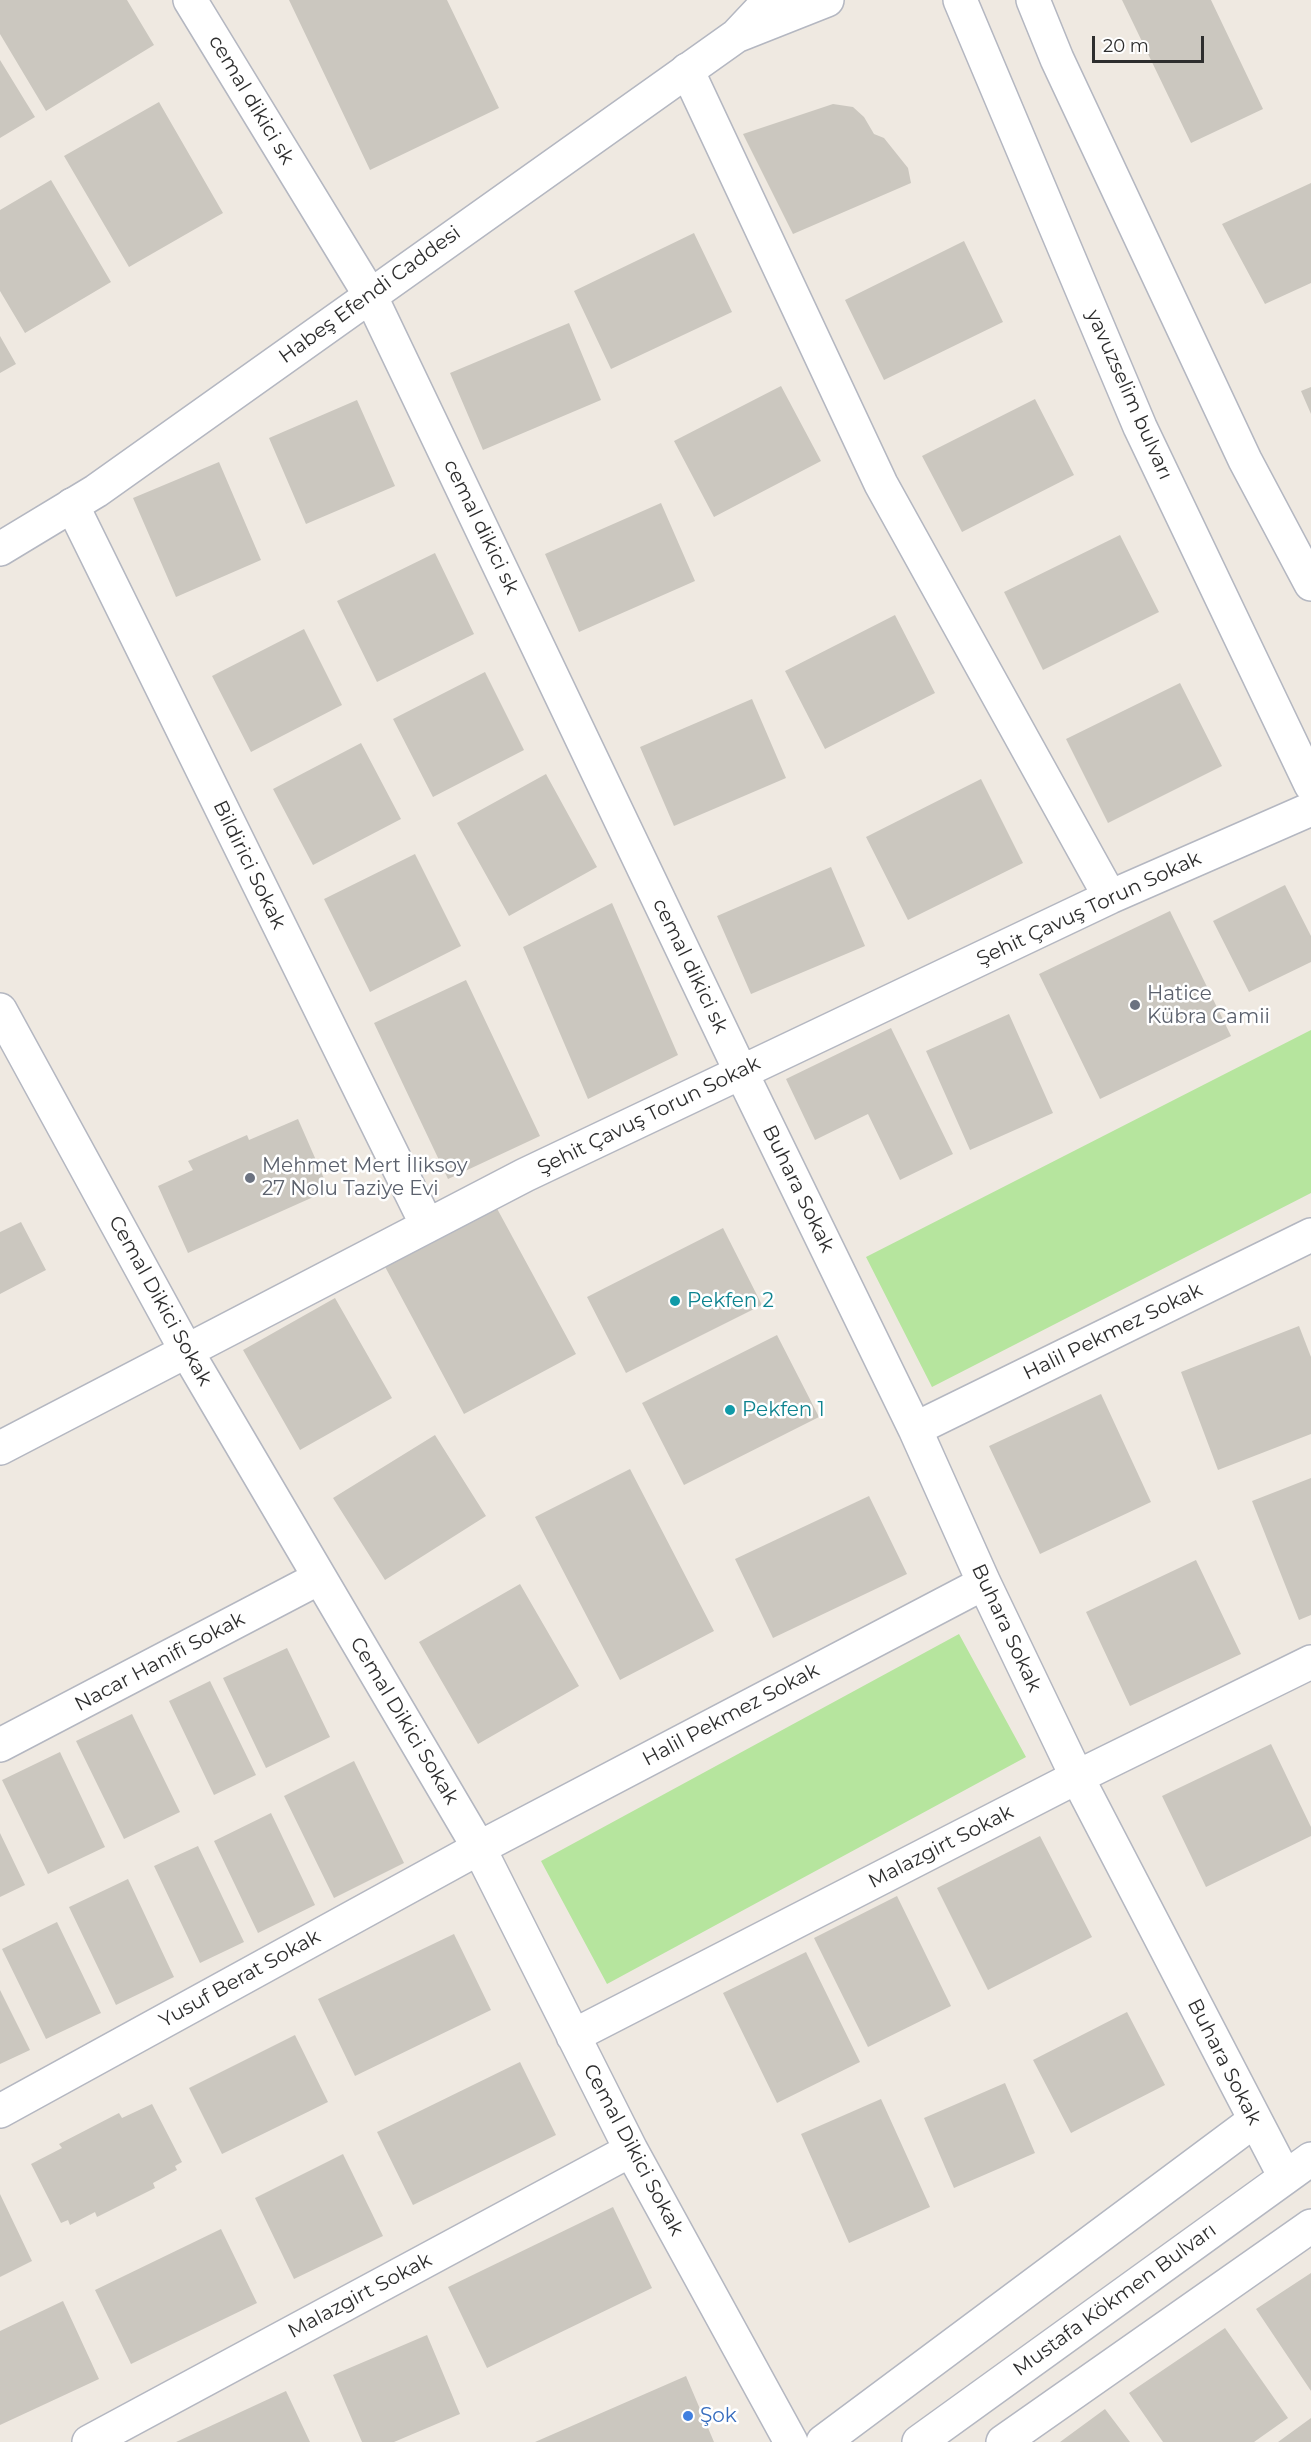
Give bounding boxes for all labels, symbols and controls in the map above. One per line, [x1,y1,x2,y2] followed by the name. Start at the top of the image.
[1095,24,1208,62] scale bar
[203,31,299,169] street label: cemal dikici sk
[1103,35,1149,57] text: 20 m
[275,221,465,369] street label: Habeş Efendi Caddesi
[1081,306,1177,484] street label: yavuzselim bulvarı
[438,456,524,598] street label: cemal dikici sk
[208,797,290,933] street label: Bildirici Sokak
[973,846,1205,972] street label: Şehit Çavuş Torun Sokak
[647,895,733,1037] street label: cemal dikici sk
[1147,982,1270,1029] place label: Hatice Kübra Camii
[1128,998,1142,1012] marker: Hatice Kübra Camii
[534,1052,764,1180] street label: Şehit Çavuş Torun Sokak
[757,1122,839,1256] street label: Buhara Sokak
[262,1154,468,1201] place label: Mehmet Mert İliksoy 27 Nolu Taziye Evi
[243,1171,257,1185] marker: Mehmet Mert İliksoy 27 Nolu Taziye Evi
[103,1212,217,1390] street label: Cemal Dikici Sokak
[1019,1278,1207,1386] street label: Halil Pekmez Sokak
[687,1289,774,1313] place label: Pekfen 2
[668,1294,682,1308] marker: Pekfen 2
[742,1398,825,1422] place label: Pekfen 1
[723,1403,737,1417] marker: Pekfen 1
[966,1560,1046,1696] street label: Buhara Sokak
[71,1607,249,1717] street label: Nacar Hanifi Sokak
[345,1633,463,1809] street label: Cemal Dikici Sokak
[639,1658,823,1772] street label: Halil Pekmez Sokak
[865,1800,1017,1894] street label: Malazgirt Sokak
[155,1925,325,2033] street label: Yusuf Berat Sokak
[1182,1995,1266,2129] street label: Buhara Sokak
[578,2060,688,2240] street label: Cemal Dikici Sokak
[1009,2218,1221,2382] street label: Mustafa Kökmen Bulvarı
[284,2248,436,2344] street label: Malazgirt Sokak
[700,2404,737,2428] place label: Şok
[681,2409,695,2423] marker: Şok

